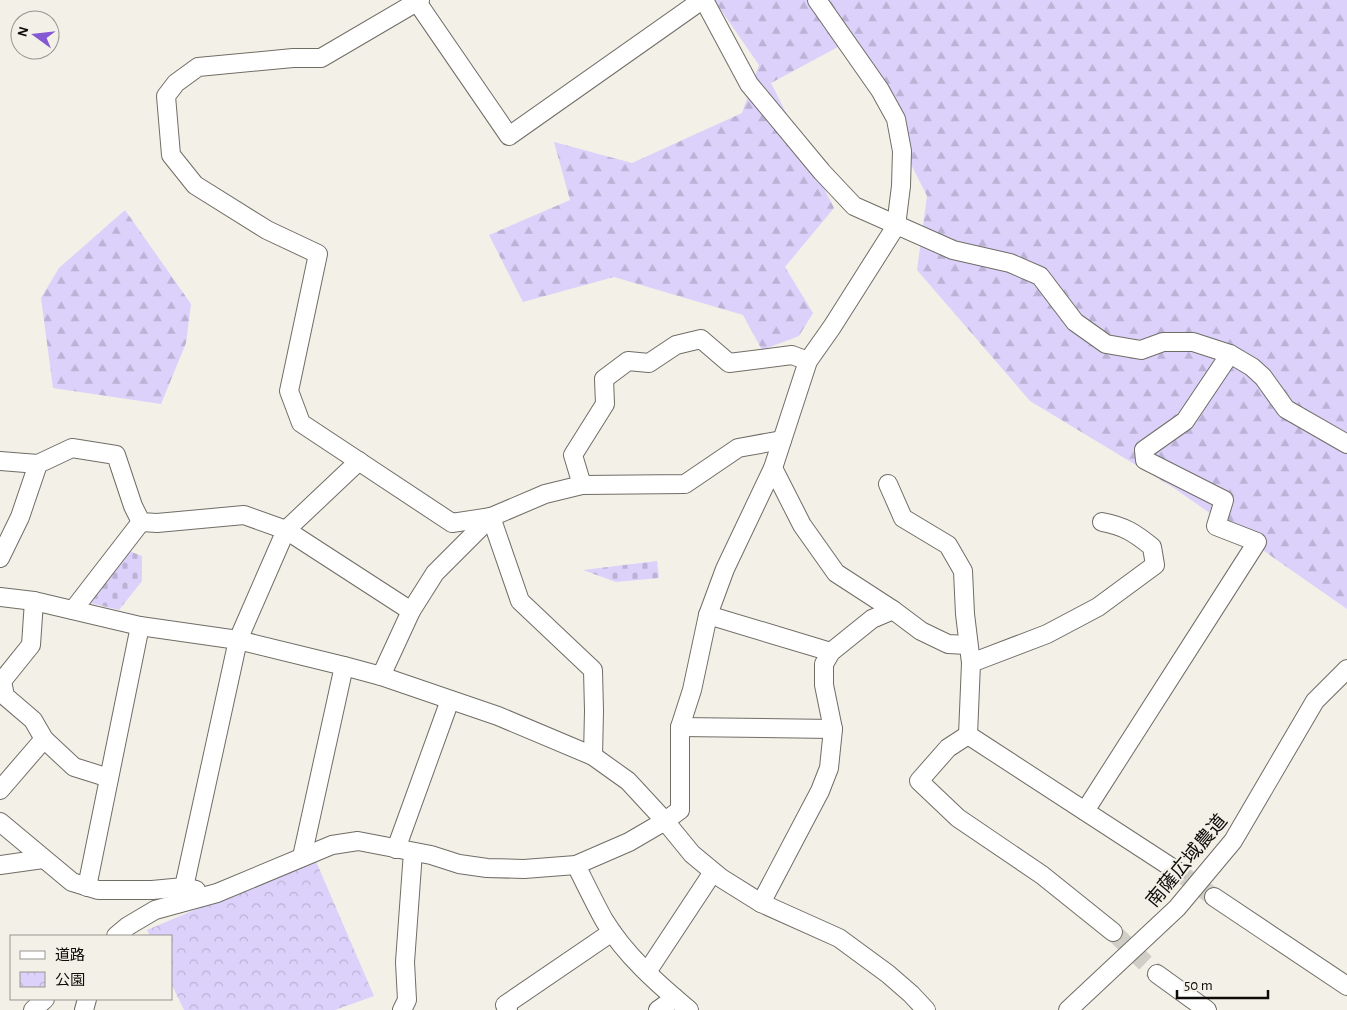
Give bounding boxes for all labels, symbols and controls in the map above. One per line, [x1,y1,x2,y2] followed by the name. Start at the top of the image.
[10,10,60,60] north arrow
[15,25,31,38] text: N
[1142,810,1231,911] street label: 南薩広域農道
[10,935,172,1000] legend
[55,947,85,963] text: 道路
[1177,968,1268,1000] scale bar
[55,972,85,988] text: 公園
[1184,978,1213,993] text: 50 m

